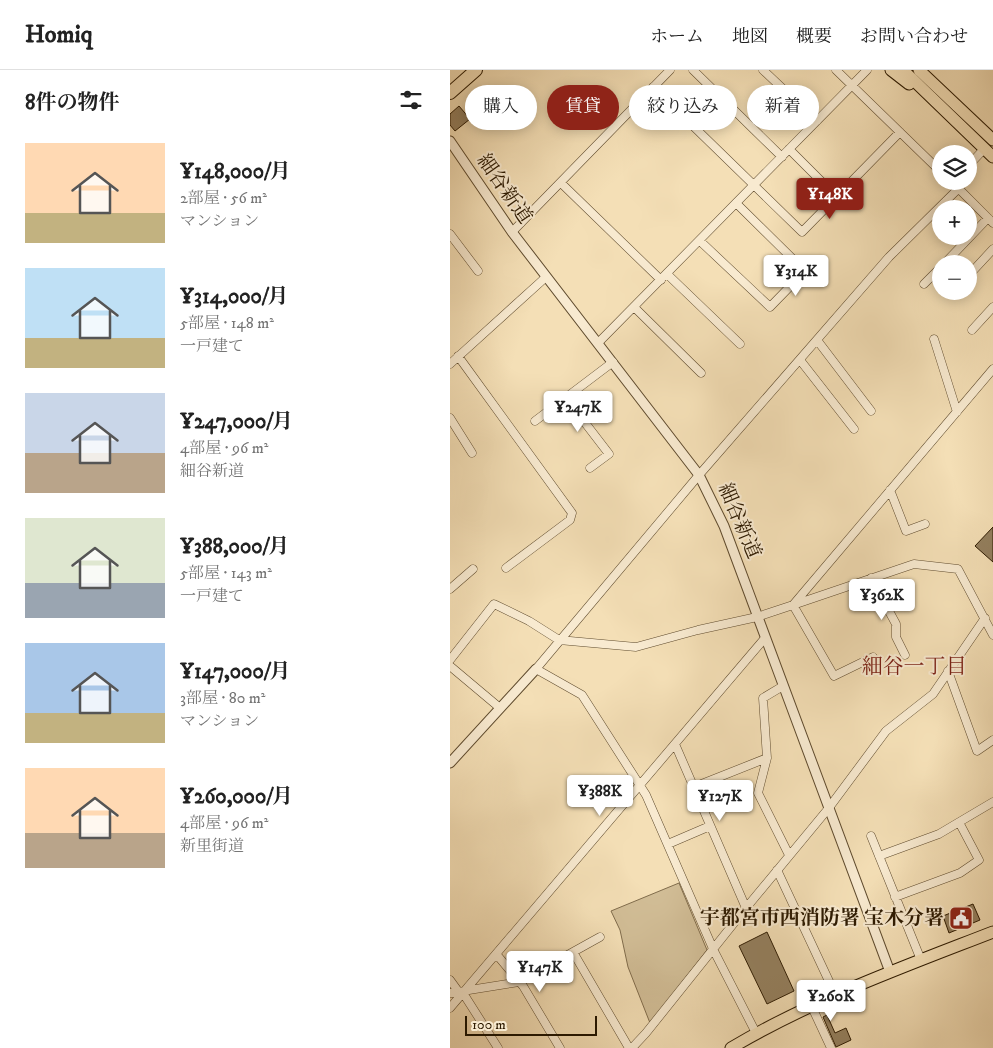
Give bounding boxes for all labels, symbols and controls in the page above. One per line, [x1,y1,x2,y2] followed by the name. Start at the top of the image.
[25,20,93,50] text: Homiq
[650,26,704,48] text: ホーム
[732,26,768,48] text: 地図
[796,26,832,48] text: 概要
[860,26,968,48] text: お問い合わせ
[465,85,537,130] chip: 購入
[547,85,619,130] chip: 賃貸
[629,85,737,130] chip: 絞り込み
[747,85,819,130] chip: 新着
[397,86,425,114] icon: filters
[25,90,120,116] text: 8件の物件
[932,145,977,300] map controls
[932,145,977,190] button: layers
[471,149,537,229] street label: 細谷新道
[180,159,291,185] text: ¥148,000/月
[65,163,125,223] icon: home
[795,178,865,220] pin: ¥148K
[807,184,853,204] text: ¥148K
[180,188,267,208] text: 2部屋 · 56 m²
[932,200,977,245] button: +
[180,211,259,231] text: マンション
[761,254,831,297] pin: ¥314K
[932,255,977,300] button: −
[774,261,818,281] text: ¥314K
[180,284,289,310] text: ¥314,000/月
[65,288,125,348] icon: home
[180,313,274,333] text: 5部屋 · 148 m²
[180,336,244,356] text: 一戸建て
[543,390,613,433] pin: ¥247K
[555,397,601,417] text: ¥247K
[180,409,293,435] text: ¥247,000/月
[65,413,125,473] icon: home
[180,438,268,458] text: 4部屋 · 96 m²
[180,461,244,481] text: 細谷新道
[712,479,766,563] street label: 細谷新道
[180,534,289,560] text: ¥388,000/月
[65,538,125,598] icon: home
[180,563,272,583] text: 5部屋 · 143 m²
[847,578,917,621] pin: ¥362K
[860,585,904,605] text: ¥362K
[180,586,244,606] text: 一戸建て
[862,654,967,680] district label: 細谷一丁目
[180,659,290,685] text: ¥147,000/月
[65,663,125,723] icon: home
[180,688,265,708] text: 3部屋 · 80 m²
[180,711,259,731] text: マンション
[565,774,635,817] pin: ¥388K
[685,780,755,822] pin: ¥127K
[578,781,622,801] text: ¥388K
[180,784,293,810] text: ¥260,000/月
[698,786,742,806] text: ¥127K
[65,788,125,848] icon: home
[180,813,268,833] text: 4部屋 · 96 m²
[180,836,244,856] text: 新里街道
[948,905,974,931] public building icon: 宇都宮市西消防署 宝木分署
[700,906,944,931] place label: 宇都宮市西消防署 宝木分署
[505,950,575,993] pin: ¥147K
[518,957,562,977] text: ¥147K
[796,980,866,1022] pin: ¥260K
[808,986,854,1006] text: ¥260K
[465,1013,598,1036] scale bar
[472,1016,506,1034] text: 100 m

